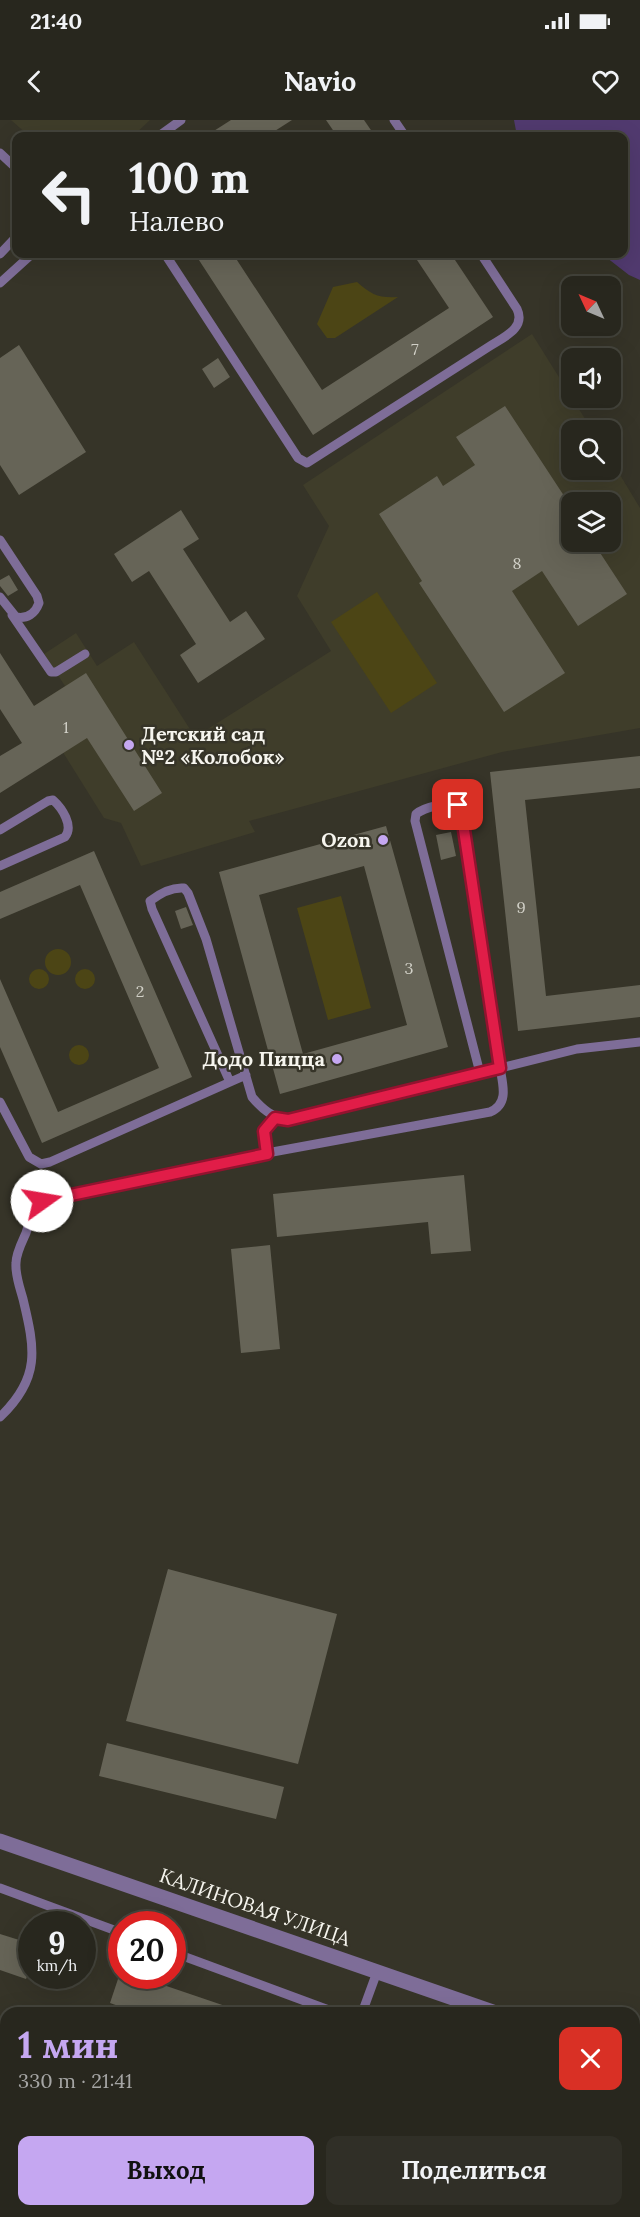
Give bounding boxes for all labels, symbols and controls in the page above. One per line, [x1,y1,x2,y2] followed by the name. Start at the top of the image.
[30,7,82,35] text: 21:40
[284,64,356,98] text: Navio
[18,65,51,98] icon: back
[589,65,622,98] icon: heart
[129,151,249,205] text: 100 m
[30,156,108,234] icon: left
[129,204,224,238] text: Налево
[561,276,621,336] north arrow
[561,276,621,552] map controls
[411,339,419,359] house number: 7
[561,348,621,408] button: sound
[561,420,621,480] button: search
[561,492,621,552] button: layers
[513,553,522,573] house number: 8
[63,717,69,737] house number: 1
[141,721,285,769] place label: Детский сад №2 «Колобок»
[122,738,136,752] marker: Детский сад №2 «Колобок»
[432,779,483,830] pin
[441,788,474,821] icon: arrive
[321,827,371,852] place label: Ozon
[376,833,390,847] marker: Ozon
[516,897,526,917] house number: 9
[405,958,414,978] house number: 3
[136,981,144,1001] house number: 2
[202,1046,326,1071] place label: Додо Пицца
[330,1052,344,1066] marker: Додо Пицца
[10,1169,74,1233] position arrow
[156,1862,354,1951] street label: КАЛИНОВАЯ УЛИЦА
[108,1911,186,1989] speed limit sign: 20
[48,1924,66,1962] text: 9
[37,1956,77,1975] text: km/h
[18,2022,119,2068] text: 1 мин
[559,2027,622,2090] button: close
[18,2068,133,2093] text: 330 m · 21:41
[18,2136,314,2205] button: Выход
[326,2136,622,2205] button: Поделиться

